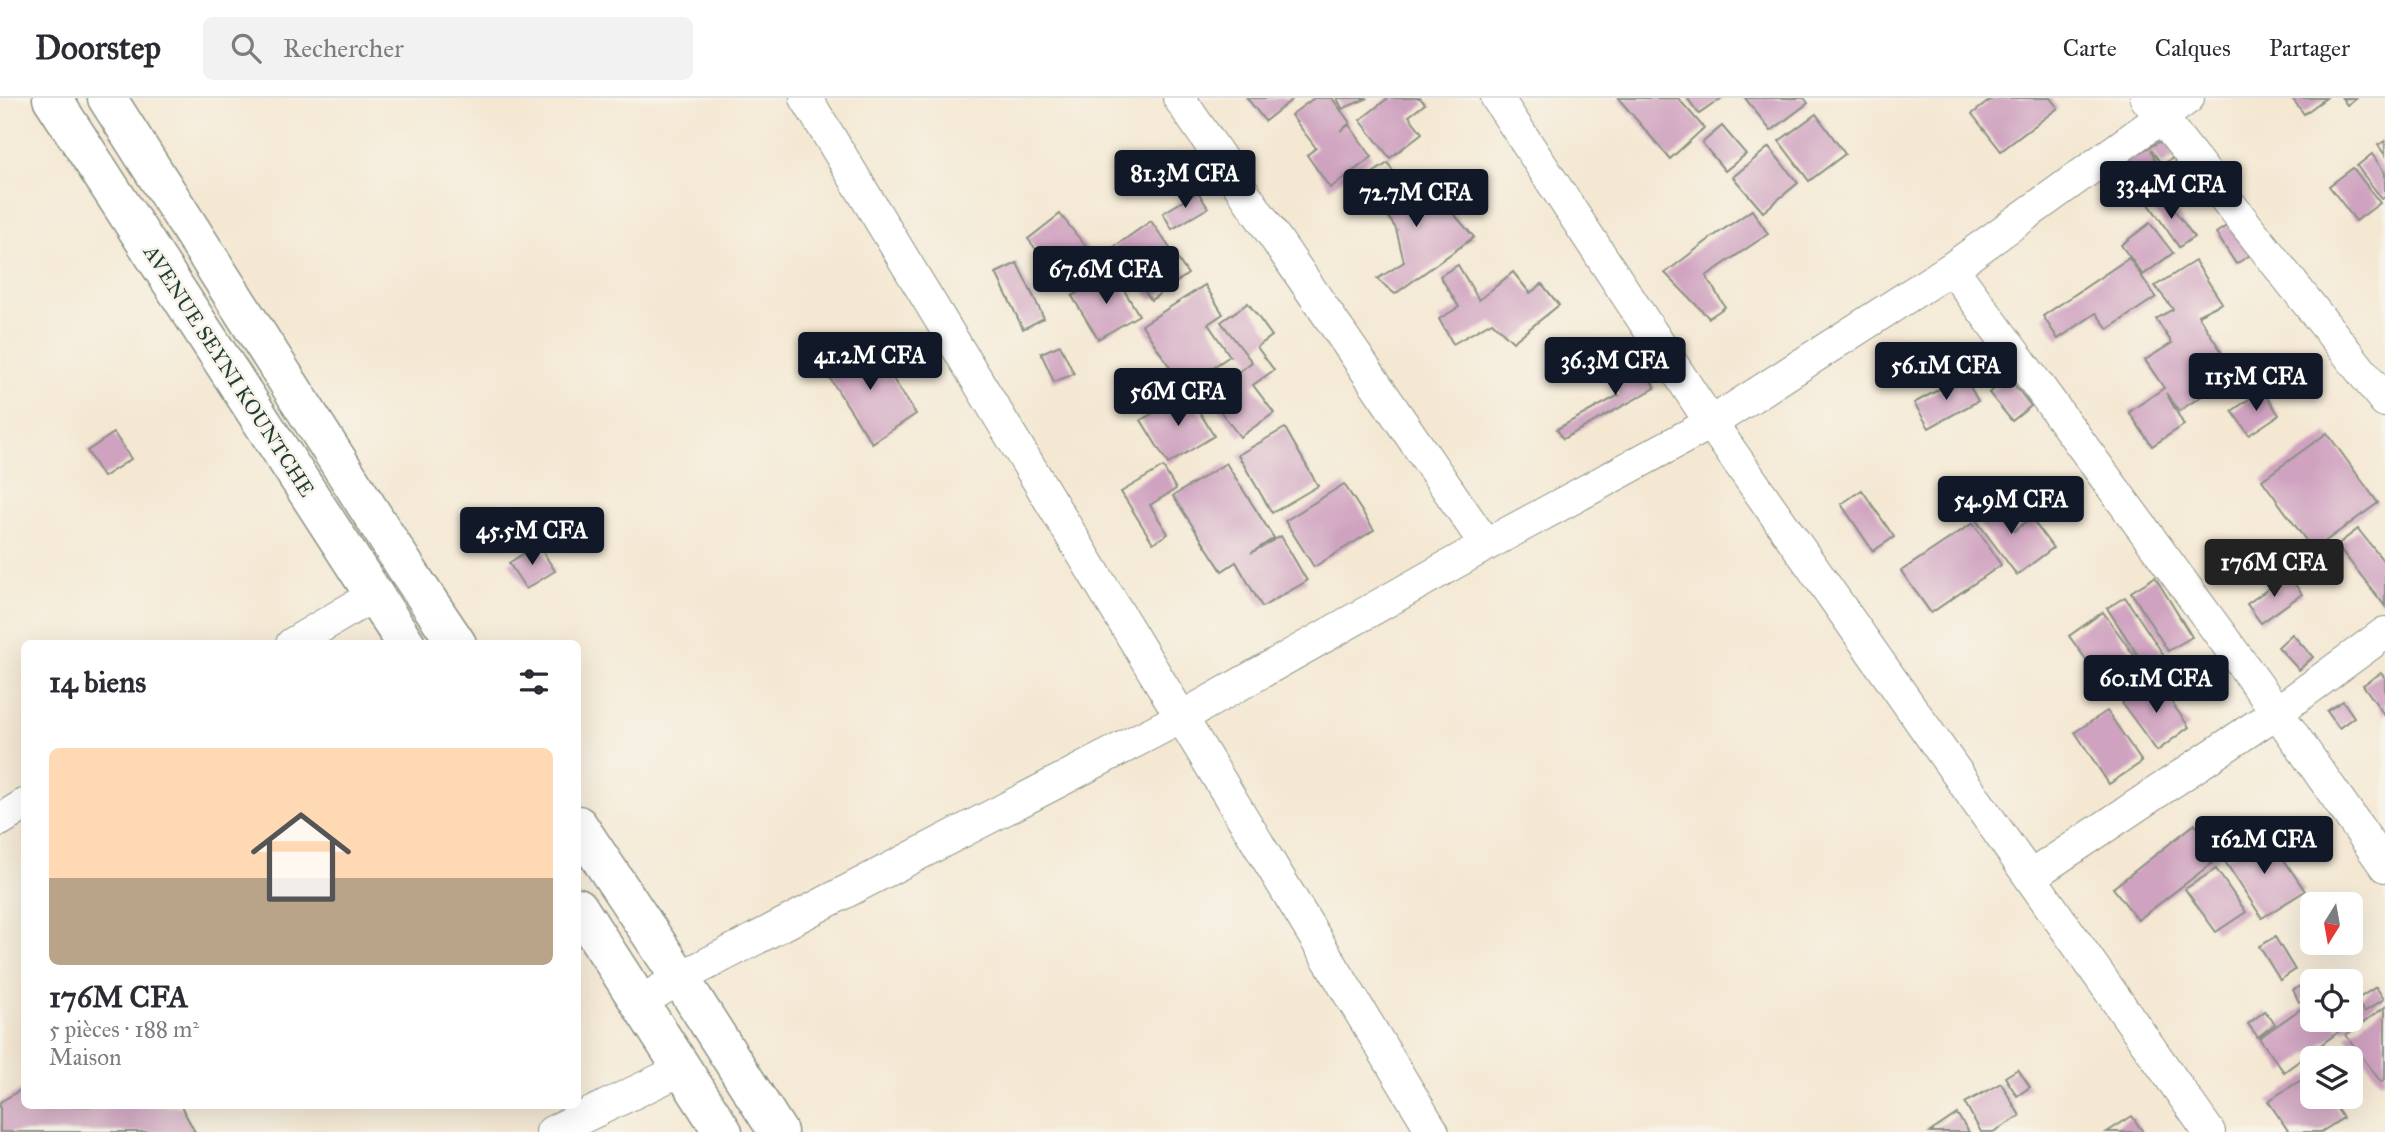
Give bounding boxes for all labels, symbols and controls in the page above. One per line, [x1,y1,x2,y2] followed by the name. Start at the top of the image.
[203,17,693,80] search box
[35,28,161,68] text: Doorstep
[227,29,265,67] icon: search
[283,32,404,64] text: Rechercher
[2063,33,2117,63] text: Carte
[2155,33,2231,63] text: Calques
[2269,33,2350,63] text: Partager
[1105,150,1265,210] pin: 81.3M CFA
[1130,159,1240,187] text: 81.3M CFA
[2091,162,2251,221] pin: 33.4M CFA
[1336,170,1496,229] pin: 72.7M CFA
[2116,170,2226,198] text: 33.4M CFA
[1359,178,1473,206] text: 72.7M CFA
[137,240,320,502] street label: AVENUE SEYNI KOUNTCHE
[1026,246,1186,306] pin: 67.6M CFA
[1049,255,1163,283] text: 67.6M CFA
[790,332,950,392] pin: 41.2M CFA
[1535,338,1695,397] pin: 36.3M CFA
[814,341,926,369] text: 41.2M CFA
[1866,342,2026,402] pin: 56.1M CFA
[1561,346,1669,374] text: 36.3M CFA
[1891,351,2001,379] text: 56.1M CFA
[2184,354,2328,413] pin: 115M CFA
[2205,362,2307,390] text: 115M CFA
[1113,368,1243,428] pin: 56M CFA
[1130,377,1226,405] text: 56M CFA
[1931,476,2091,536] pin: 54.9M CFA
[1954,485,2068,513] text: 54.9M CFA
[452,508,612,567] pin: 45.5M CFA
[476,516,588,544] text: 45.5M CFA
[2202,540,2346,599] pin: 176M CFA
[2221,548,2327,576] text: 176M CFA
[2076,656,2236,715] pin: 60.1M CFA
[515,663,553,701] icon: filters
[49,664,146,700] text: 14 biens
[2100,664,2212,692] text: 60.1M CFA
[238,794,364,920] icon: home
[2192,816,2336,876] pin: 162M CFA
[2211,825,2317,853] text: 162M CFA
[2300,892,2362,956] north arrow
[2300,892,2363,1109] map controls
[2300,969,2363,1032] button: locate
[49,979,188,1015] text: 176M CFA
[49,1015,199,1043] text: 5 pièces · 188 m²
[49,1043,121,1071] text: Maison
[2300,1046,2363,1109] button: layers

